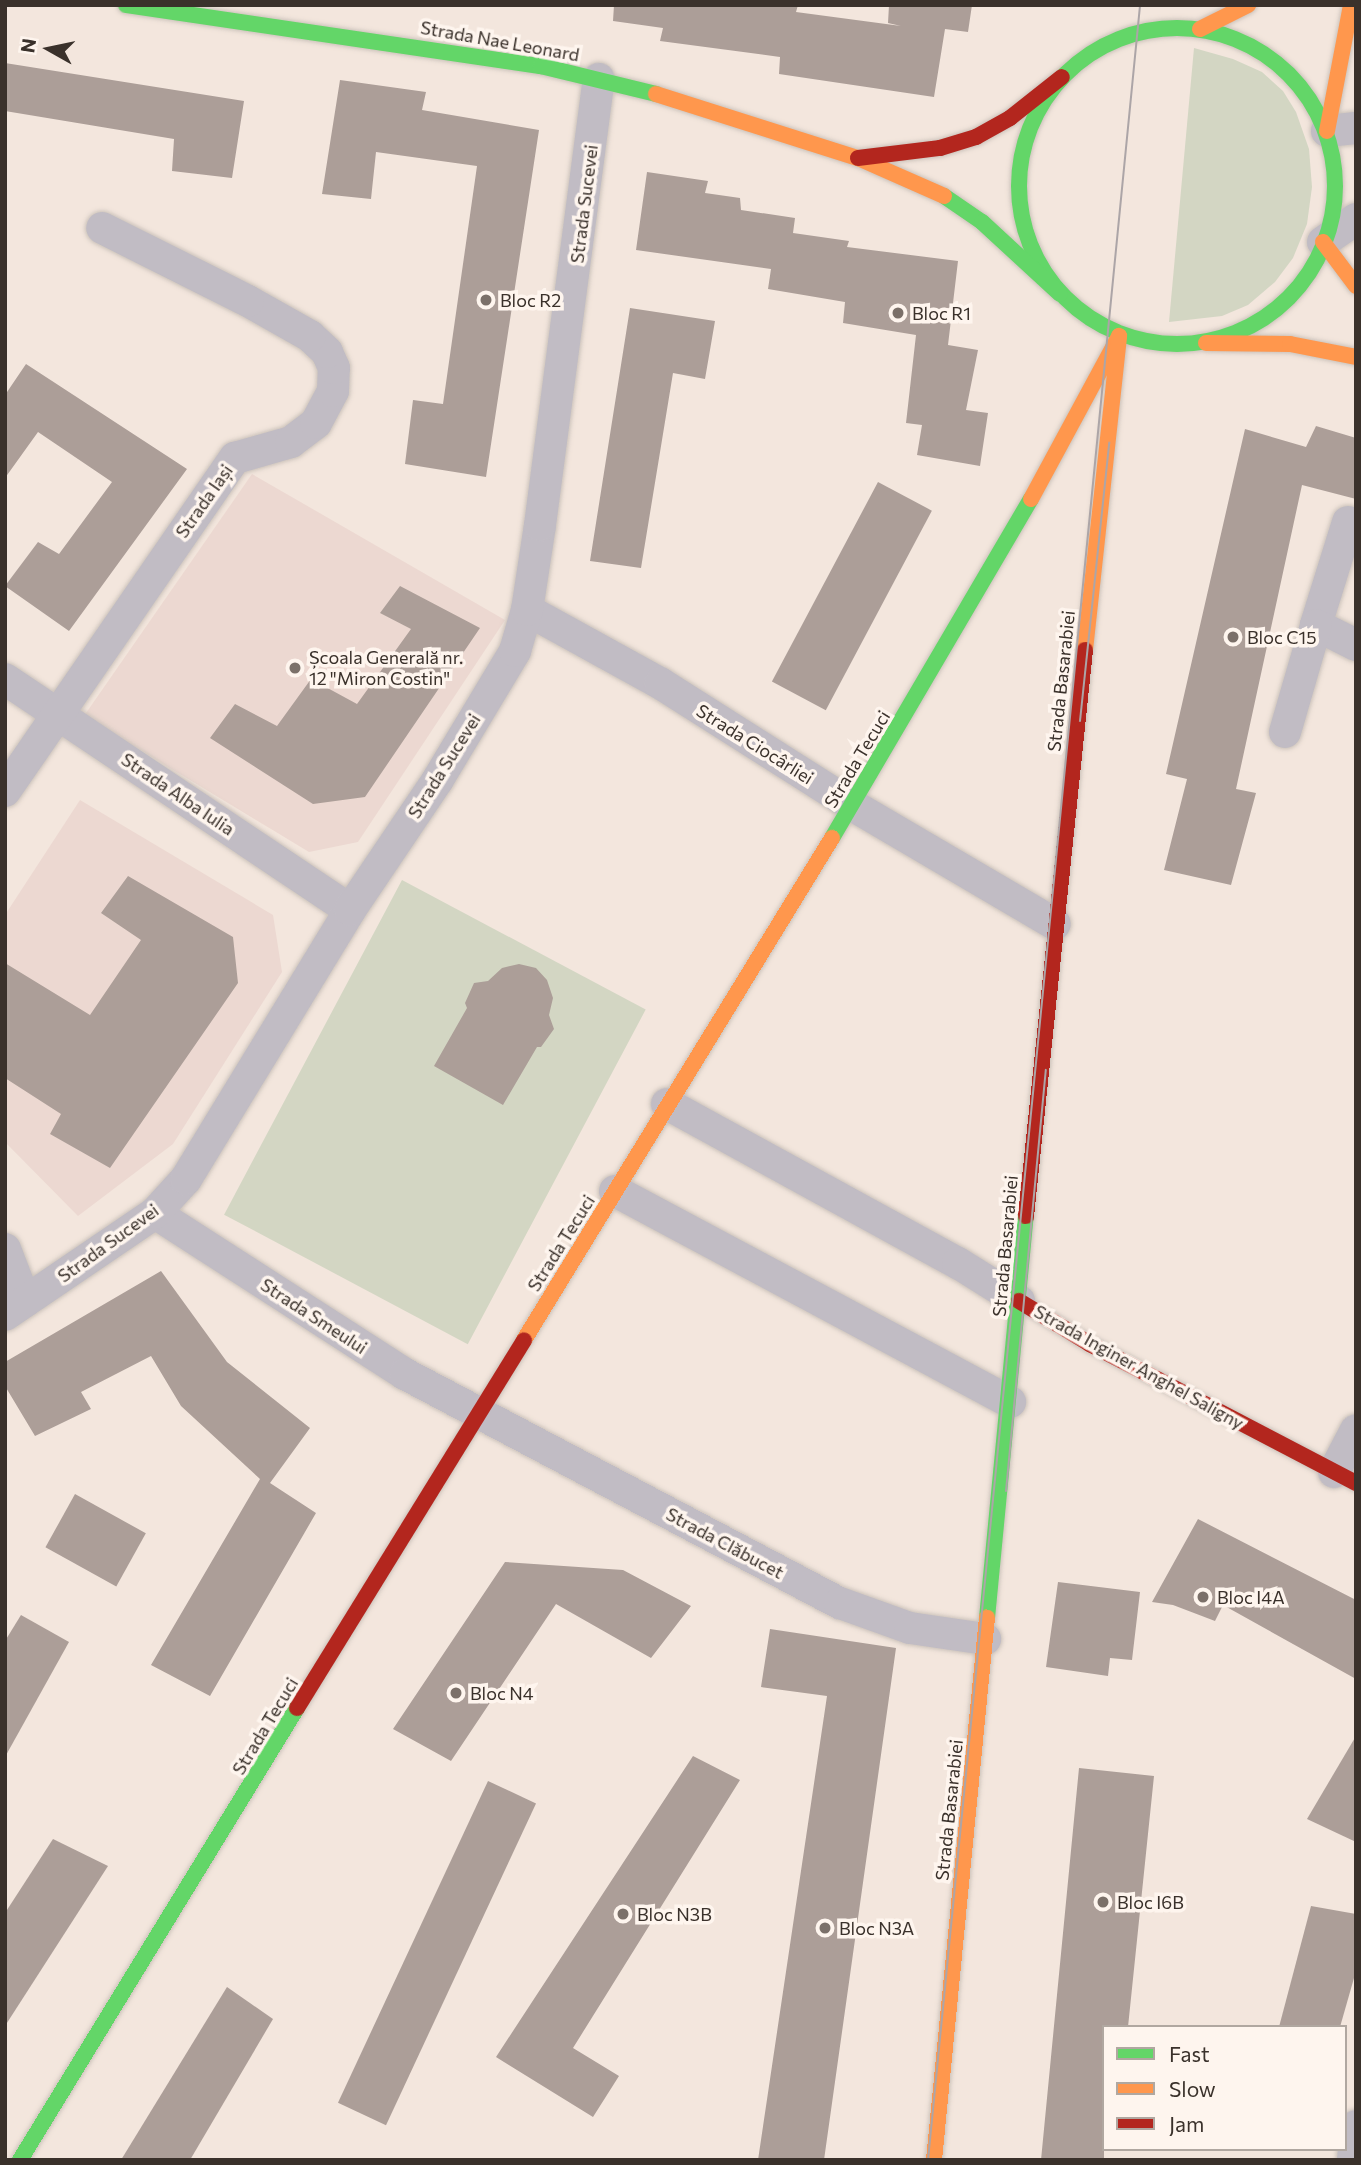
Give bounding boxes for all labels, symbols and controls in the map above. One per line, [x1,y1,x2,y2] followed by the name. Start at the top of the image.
[14,14,84,84] north arrow
[419,16,581,66] street label: Strada Nae Leonard
[15,37,40,54] text: N
[566,144,602,264] street label: Strada Sucevei
[500,289,561,311] place label: Bloc R2
[478,292,494,308] marker: Bloc R2
[912,302,971,324] place label: Bloc R1
[890,305,906,321] marker: Bloc R1
[171,460,237,542] street label: Strada Iași
[1043,609,1079,753] street label: Strada Basarabiei
[1247,626,1317,648] place label: Bloc C15
[1225,629,1241,645] marker: Bloc C15
[309,647,463,690] place label: Școala Generală nr. 12 "Miron Costin"
[287,660,303,676] marker: Școala Generală nr. 12 "Miron Costin"
[693,699,817,789] street label: Strada Ciocârliei
[820,706,894,812] street label: Strada Tecuci
[403,710,485,822] street label: Strada Sucevei
[117,748,239,840] street label: Strada Alba Iulia
[988,1174,1022,1318] street label: Strada Basarabiei
[523,1191,599,1295] street label: Strada Tecuci
[53,1199,163,1287] street label: Strada Sucevei
[257,1274,371,1358] street label: Strada Smeului
[1030,1300,1248,1434] street label: Strada Inginer Anghel Saligny
[663,1503,787,1583] street label: Strada Clăbucet
[1217,1586,1285,1608] place label: Bloc I4A
[1195,1589,1211,1605] marker: Bloc I4A
[228,1673,302,1779] street label: Strada Tecuci
[470,1682,534,1704] place label: Bloc N4
[448,1685,464,1701] marker: Bloc N4
[931,1738,967,1882] street label: Strada Basarabiei
[1117,1891,1184,1913] place label: Bloc I6B
[1095,1894,1111,1910] marker: Bloc I6B
[637,1903,712,1925] place label: Bloc N3B
[615,1906,631,1922] marker: Bloc N3B
[839,1917,914,1939] place label: Bloc N3A
[817,1920,833,1936] marker: Bloc N3A
[1102,2025,1347,2151] legend
[1169,2041,1210,2066] text: Fast
[1169,2076,1216,2101] text: Slow
[1169,2111,1204,2136] text: Jam

